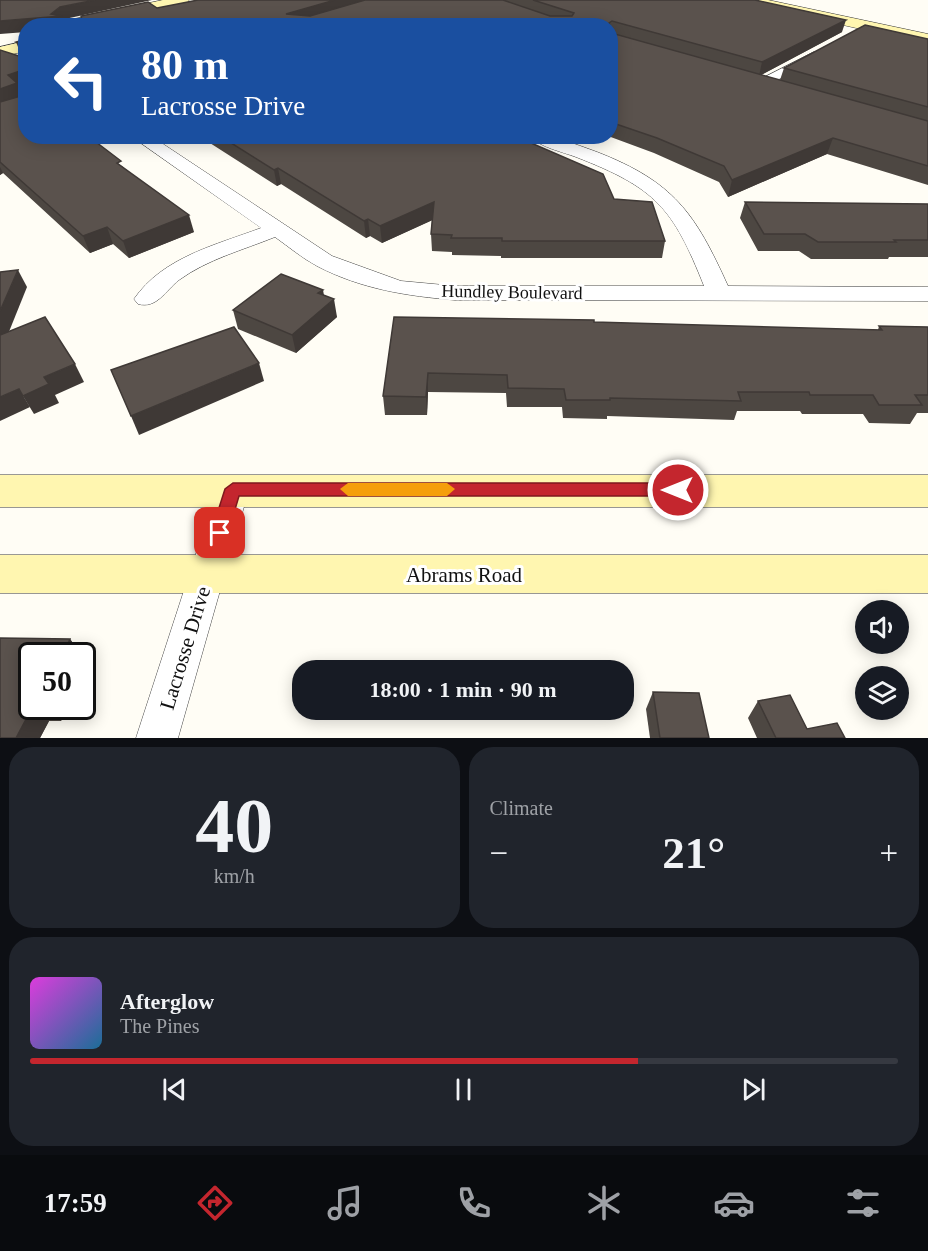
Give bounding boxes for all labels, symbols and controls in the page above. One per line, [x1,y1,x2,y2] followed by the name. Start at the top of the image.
[42,42,120,120] icon: left
[141,42,229,88] text: 80 m
[141,91,305,121] text: Lacrosse Drive
[441,281,583,303] street label: Hundley Boulevard
[646,458,710,522] position arrow
[194,507,245,558] pin
[203,516,236,549] icon: arrive
[406,563,523,587] street label: Abrams Road
[155,583,215,713] street label: Lacrosse Drive
[855,600,909,720] map controls
[855,600,909,654] button: sound
[18,642,96,720] speed limit sign: 50
[855,666,909,720] button: layers
[370,677,557,702] text: 18:00 · 1 min · 90 m
[195,782,273,869] text: 40
[490,797,553,819] text: Climate
[662,828,725,878] text: 21°
[490,835,508,871] text: −
[879,835,898,871] text: +
[214,865,255,887] text: km/h
[120,989,214,1014] text: Afterglow
[120,1015,199,1037] text: The Pines
[158,1073,191,1106] icon: previous
[447,1073,480,1106] icon: pause
[737,1073,770,1106] icon: next
[194,1182,236,1224] icon: directions
[324,1182,366,1224] icon: music
[453,1182,495,1224] icon: phone
[583,1182,625,1224] icon: climate
[713,1182,755,1224] icon: car
[842,1182,884,1224] icon: filters
[44,1188,107,1218] text: 17:59

